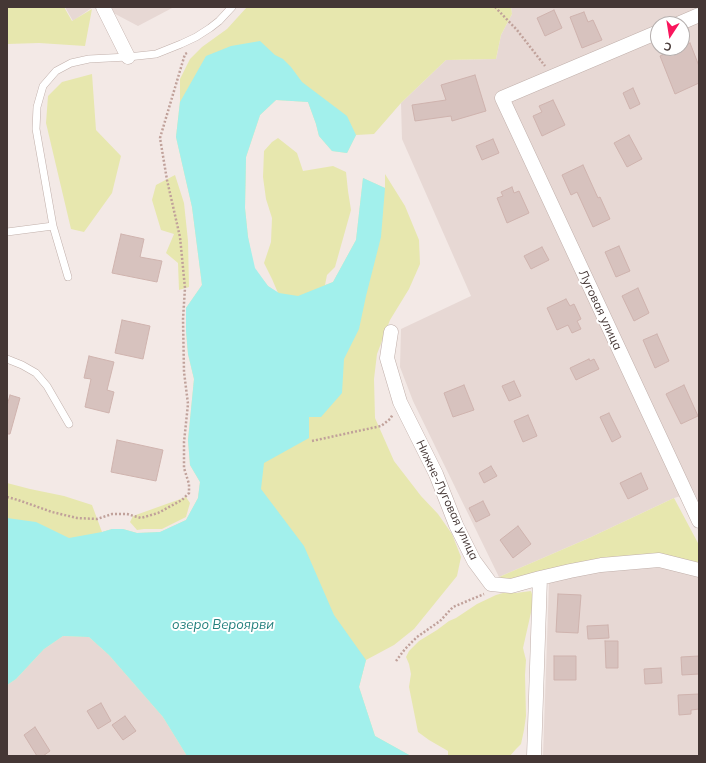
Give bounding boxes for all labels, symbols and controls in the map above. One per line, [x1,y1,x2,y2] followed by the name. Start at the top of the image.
[650,16,690,56] north arrow
[663,39,673,54] text: С
[575,268,625,352] street label: Луговая улица
[413,438,481,562] street label: Нижне-Луговая улица
[172,617,274,633] water label: озеро Вероярви

